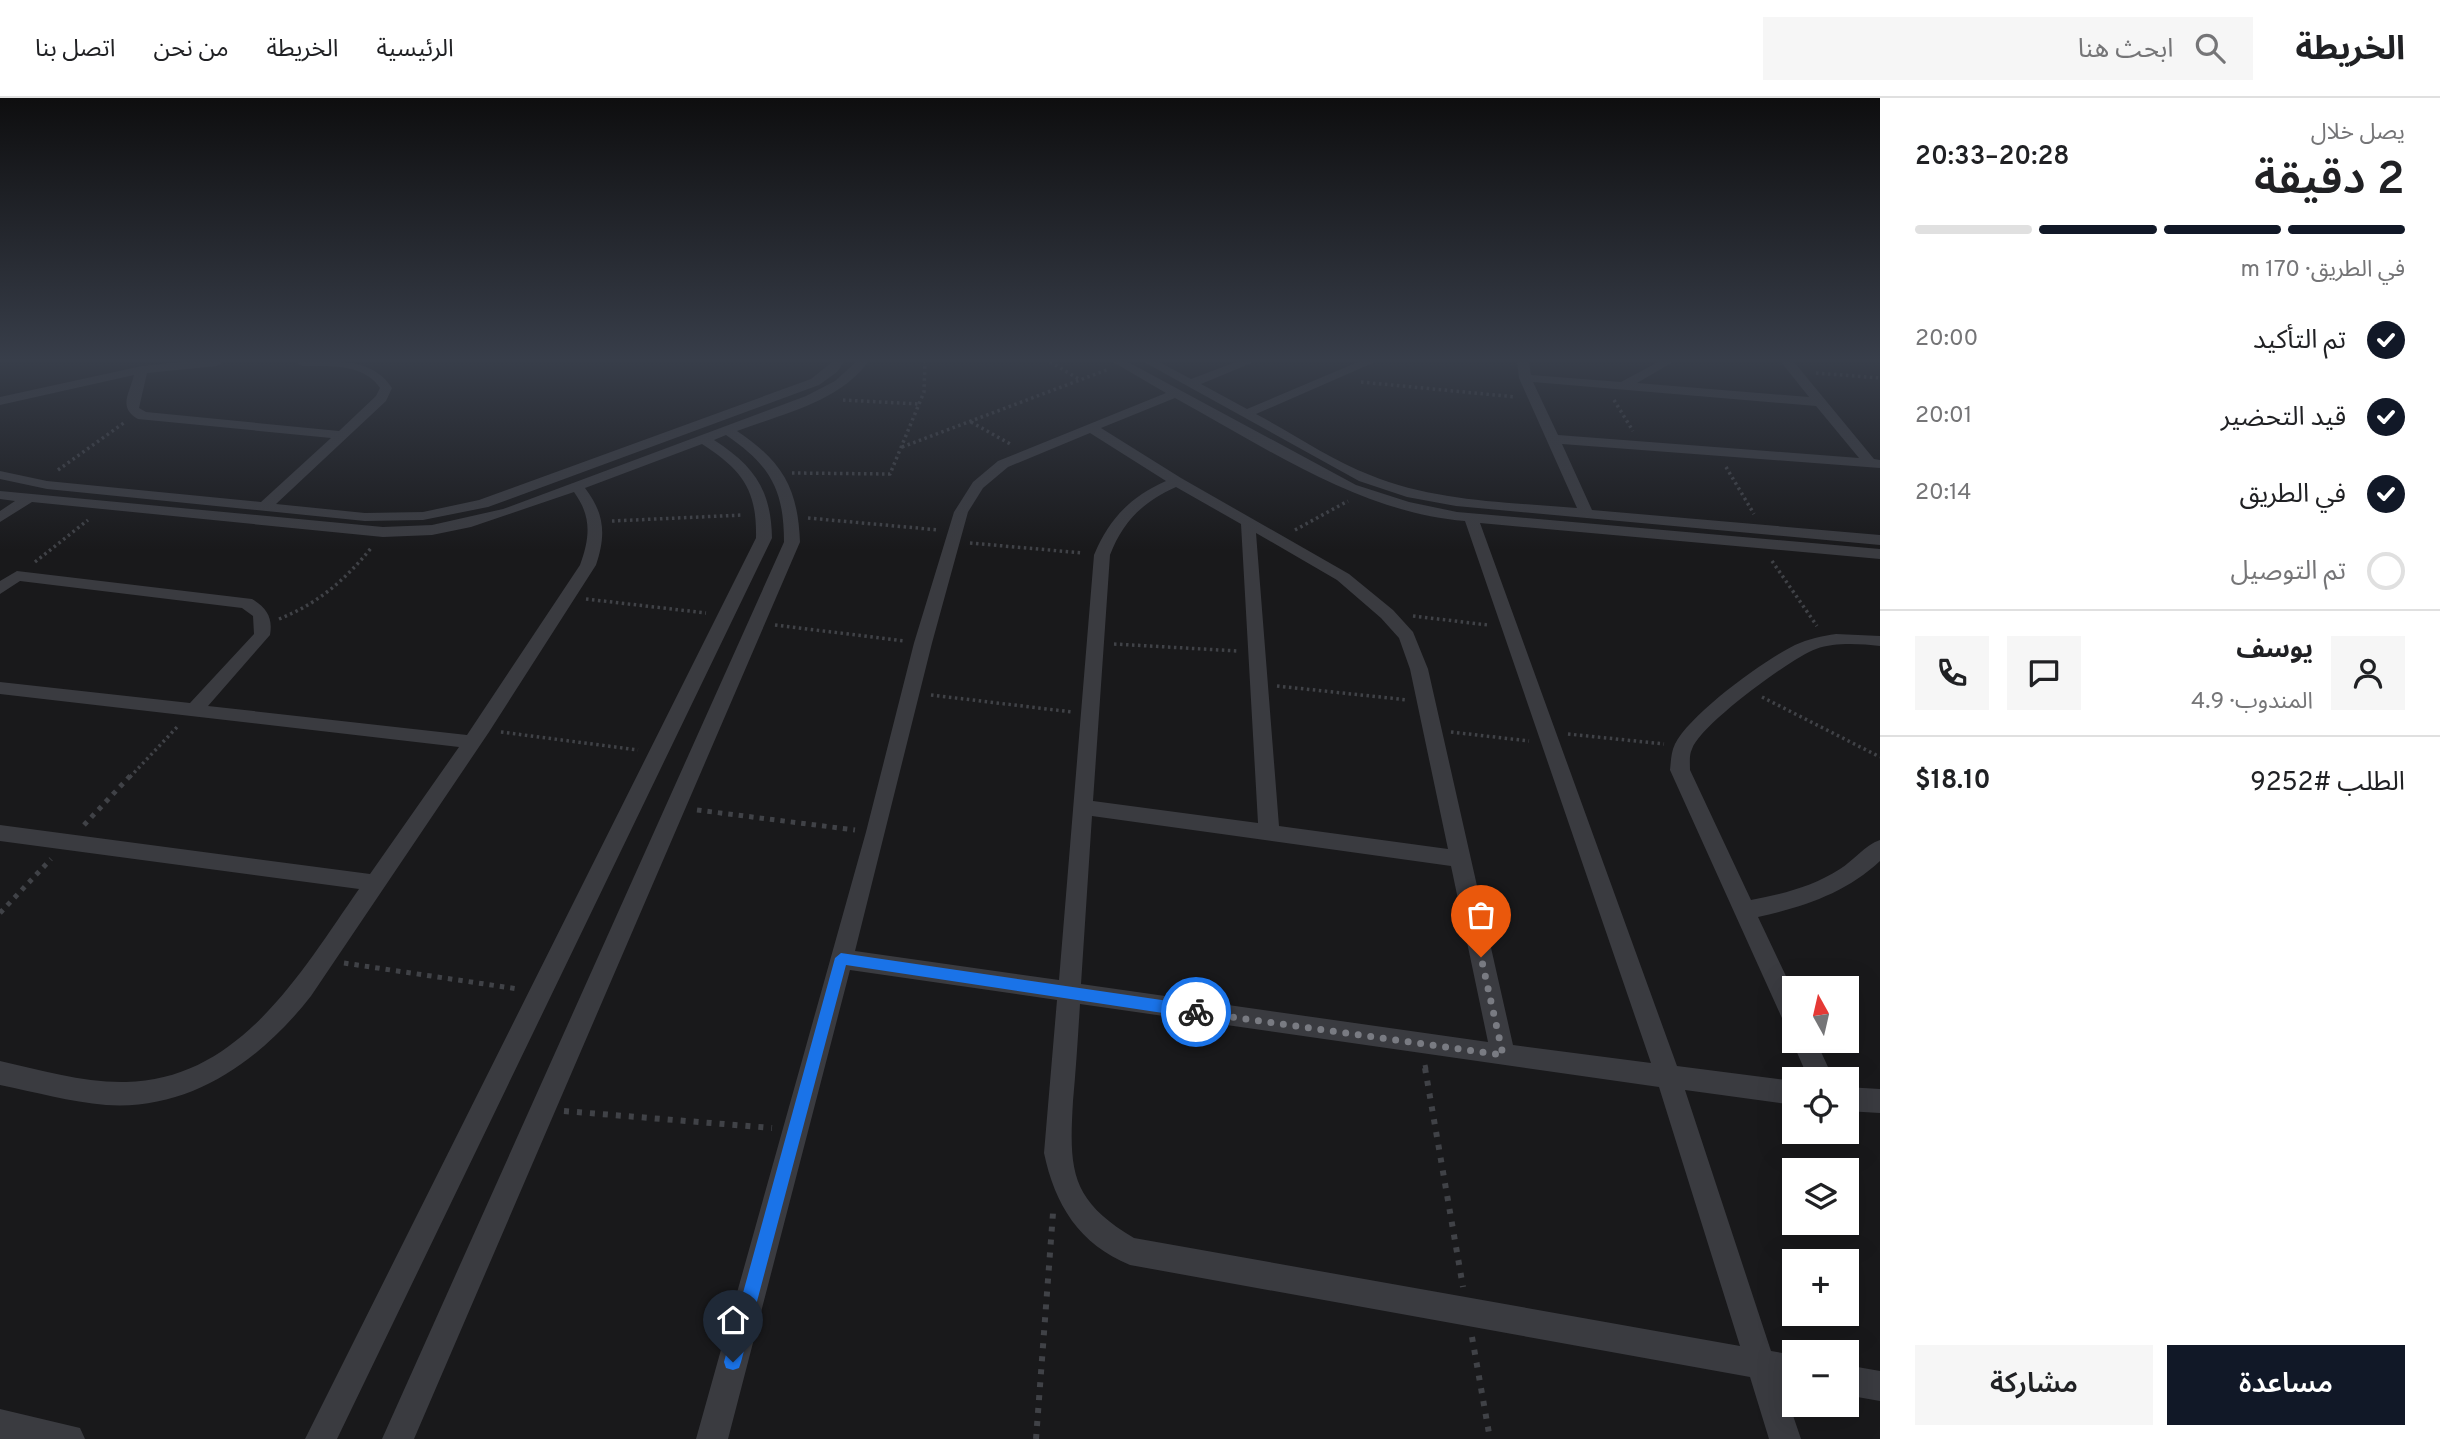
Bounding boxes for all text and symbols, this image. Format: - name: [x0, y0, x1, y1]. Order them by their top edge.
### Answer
- search box: [1763, 17, 2253, 80]
- icon: search: [2191, 29, 2229, 67]
- text: الخريطة: [2295, 30, 2405, 72]
- text: ابحث هنا: [2078, 34, 2173, 67]
- text: اتصل بنا: [35, 35, 116, 65]
- text: من نحن: [154, 35, 229, 65]
- text: الخريطة: [267, 35, 338, 65]
- text: الرئيسية: [376, 35, 454, 65]
- text: يصل خلال: [2311, 119, 2405, 148]
- text: 20:28–20:33: [1915, 141, 2070, 174]
- text: 2 دقيقة: [2254, 152, 2405, 211]
- text: في الطريق · 170 m: [2240, 256, 2405, 285]
- icon: check: [2367, 321, 2405, 359]
- text: 20:00: [1915, 325, 1978, 354]
- text: تم التأكيد: [2253, 325, 2346, 358]
- icon: check: [2367, 398, 2405, 436]
- text: 20:01: [1915, 402, 1972, 431]
- text: قيد التحضير: [2221, 402, 2346, 435]
- icon: check: [2367, 475, 2405, 513]
- text: 20:14: [1915, 479, 1971, 508]
- text: في الطريق: [2239, 479, 2346, 512]
- text: تم التوصيل: [2230, 556, 2346, 589]
- text: يوسف: [2236, 634, 2313, 667]
- button: phone: [1915, 636, 1989, 710]
- button: chat: [2007, 636, 2081, 710]
- button: person: [2331, 636, 2405, 710]
- text: المندوب · 4.9: [2191, 688, 2313, 717]
- text: $18.10: [1915, 765, 1991, 798]
- text: الطلب #9252: [2250, 767, 2405, 800]
- pin: [1451, 885, 1511, 957]
- icon: bag: [1462, 896, 1500, 934]
- north arrow: [1782, 976, 1858, 1054]
- map controls: [1782, 976, 1859, 1417]
- courier: [1161, 977, 1231, 1047]
- icon: bike: [1177, 993, 1215, 1031]
- button: locate: [1782, 1067, 1859, 1144]
- button: layers: [1782, 1158, 1859, 1235]
- button: +: [1782, 1249, 1859, 1326]
- pin: [703, 1290, 763, 1362]
- icon: home: [714, 1301, 752, 1339]
- button: −: [1782, 1340, 1859, 1417]
- button: مشاركة: [1915, 1345, 2153, 1425]
- button: مساعدة: [2167, 1345, 2405, 1425]

